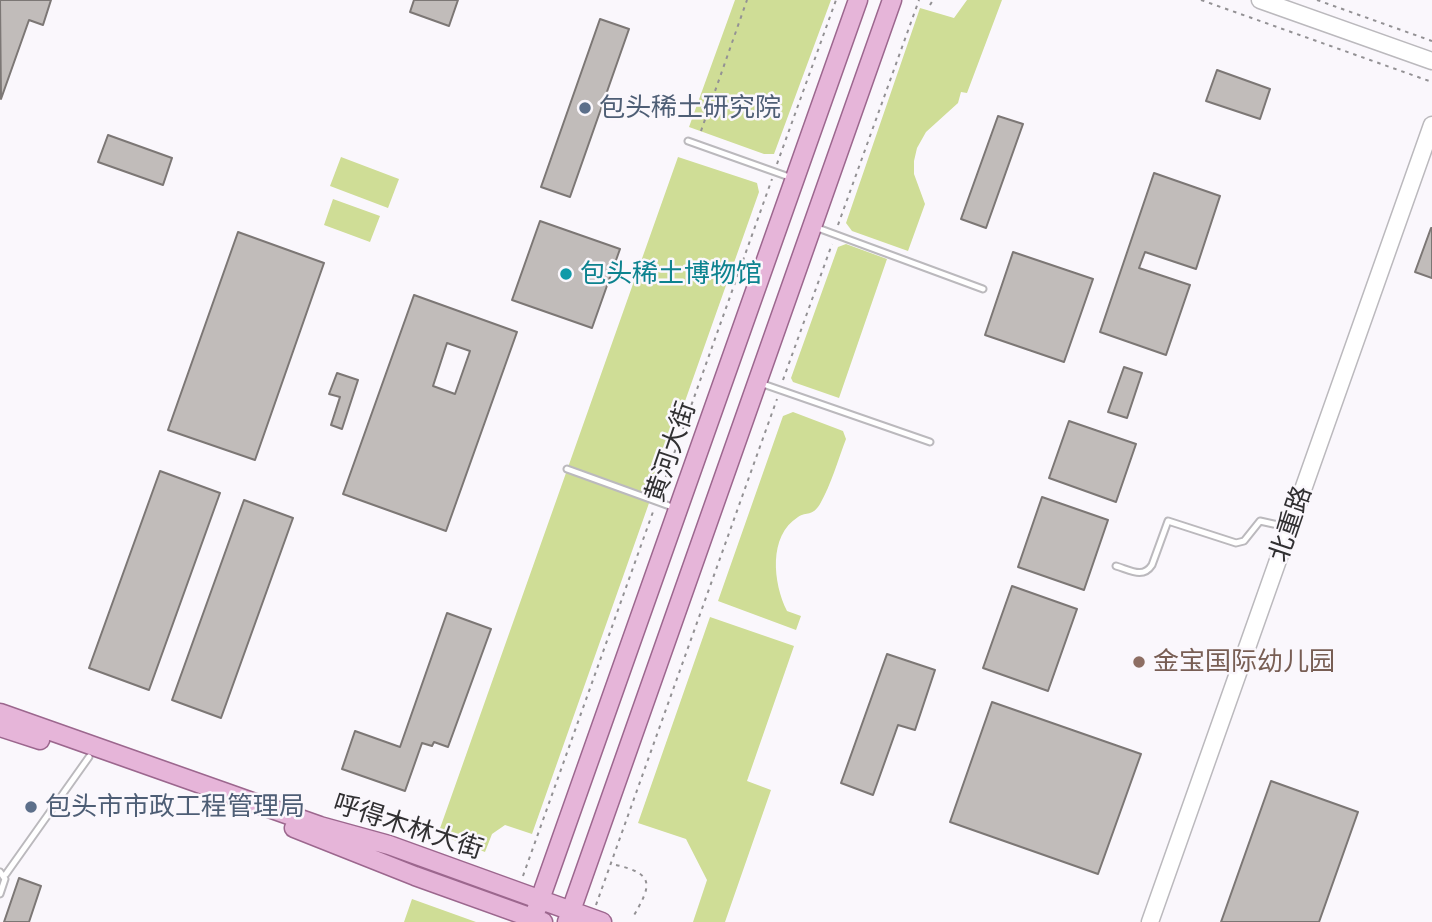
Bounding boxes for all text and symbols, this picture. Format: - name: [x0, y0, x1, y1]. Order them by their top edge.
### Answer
- place label: 包头稀土研究院: [599, 92, 781, 124]
- marker: 包头稀土研究院: [577, 100, 593, 116]
- place label: 包头稀土博物馆: [580, 258, 762, 290]
- marker: 包头稀土博物馆: [558, 266, 574, 282]
- street label: 黄河大街: [639, 398, 703, 506]
- street label: 北重路: [1264, 482, 1318, 566]
- place label: 金宝国际幼儿园: [1153, 646, 1335, 678]
- marker: 金宝国际幼儿园: [1131, 654, 1147, 670]
- street label: 呼得木林大街: [329, 788, 487, 866]
- place label: 包头市市政工程管理局: [45, 791, 305, 823]
- marker: 包头市市政工程管理局: [23, 799, 39, 815]

